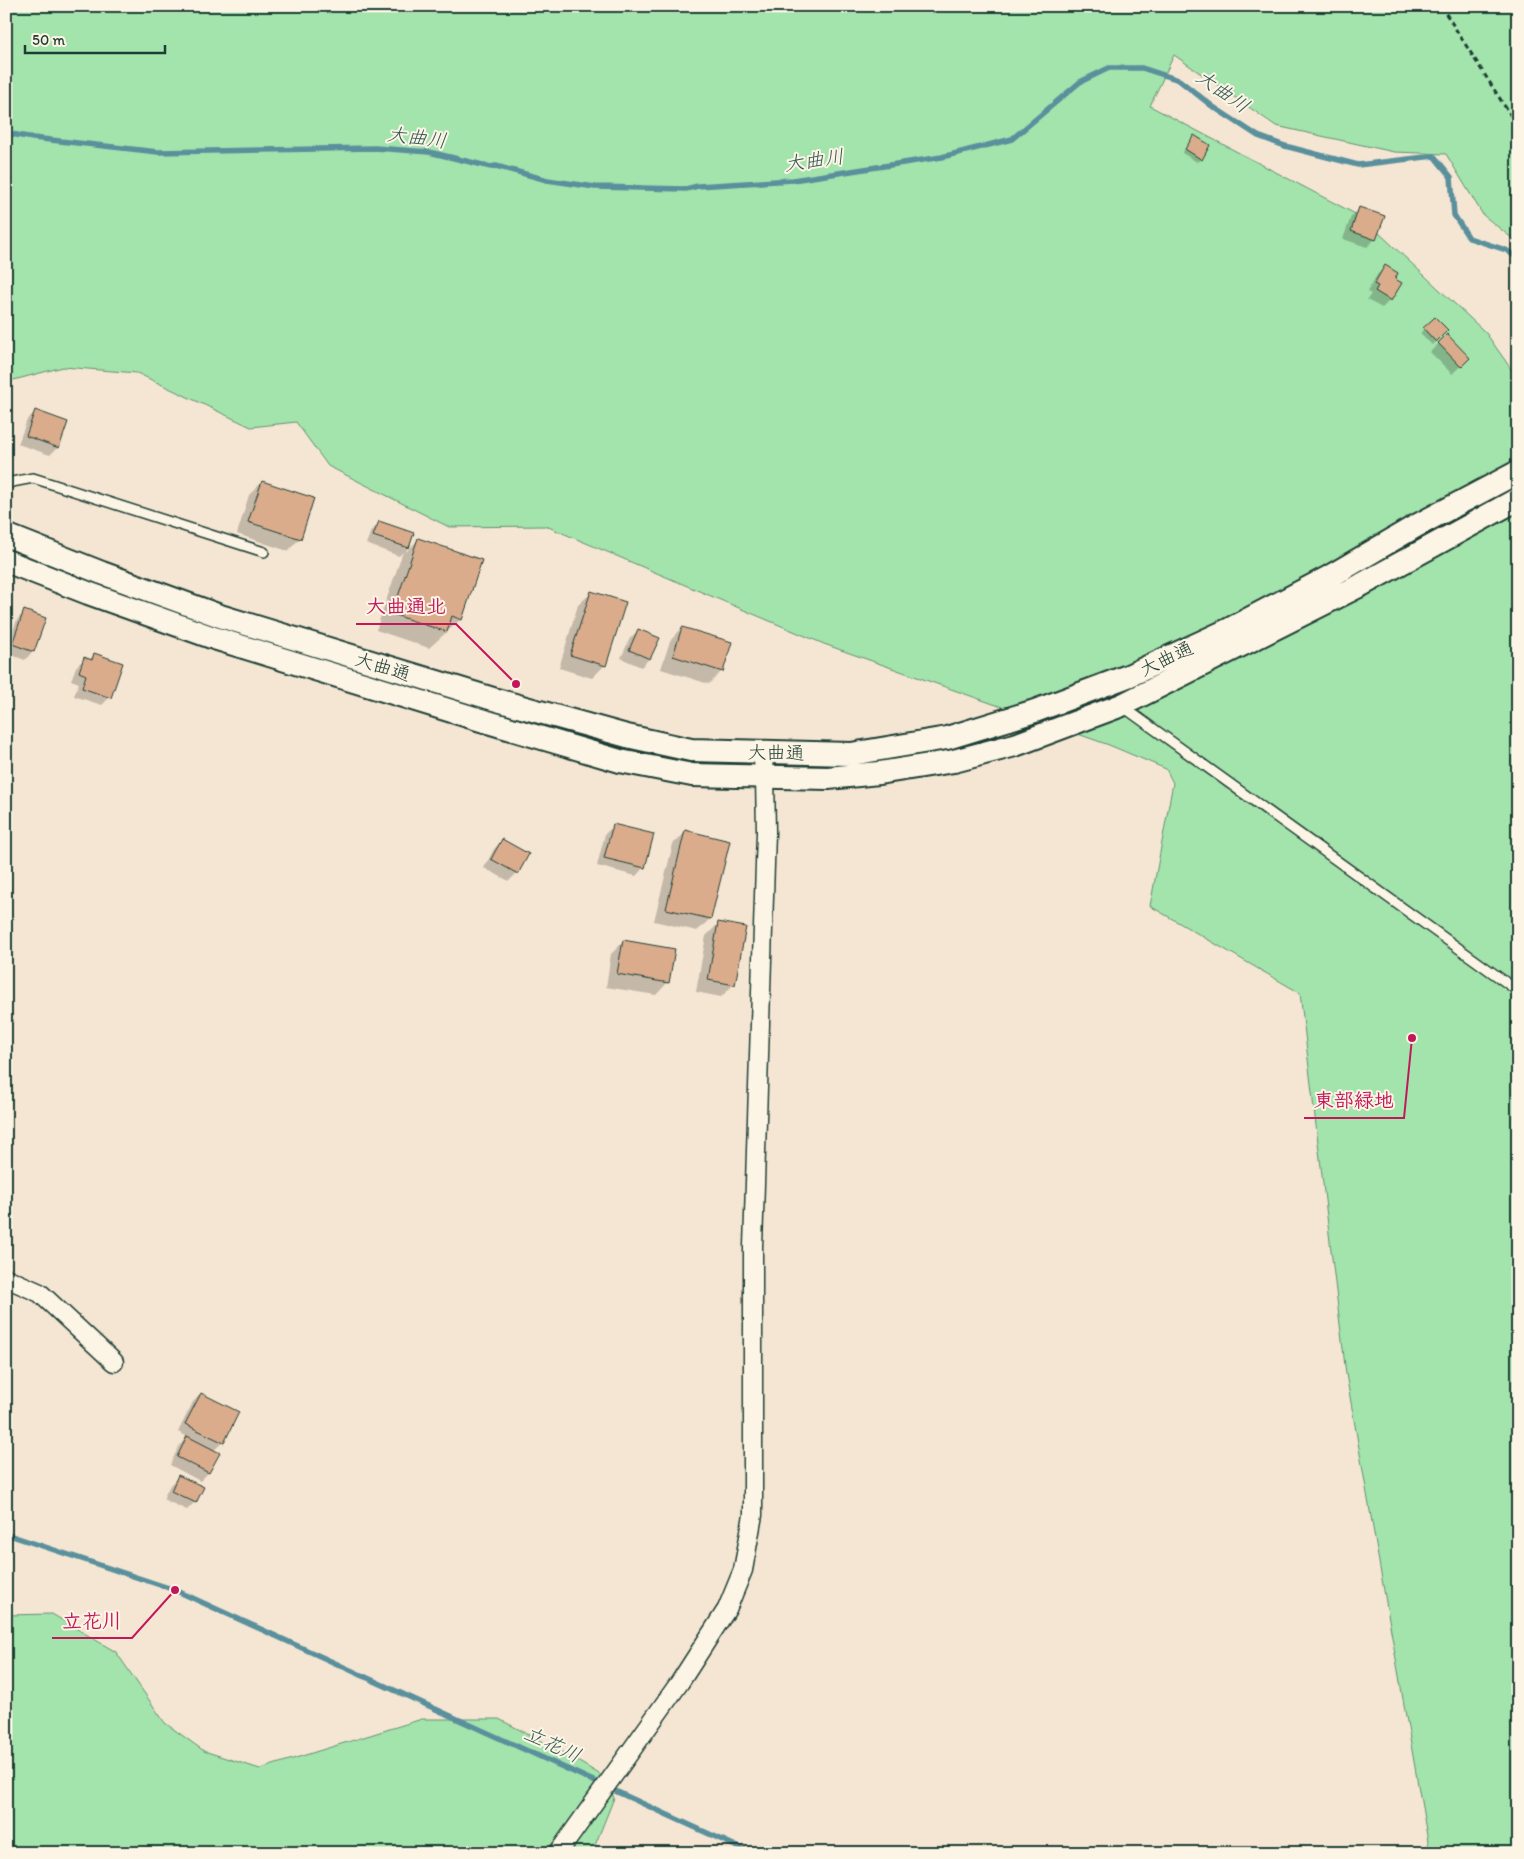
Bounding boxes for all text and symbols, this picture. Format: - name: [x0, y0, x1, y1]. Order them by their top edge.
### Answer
- scale bar: [25, 22, 165, 54]
- text: 50 m: [32, 31, 65, 49]
- water label: 大曲川: [1192, 64, 1254, 118]
- water label: 大曲川: [386, 121, 448, 153]
- water label: 大曲川: [783, 144, 845, 176]
- callout: 大曲通北: [356, 589, 456, 624]
- text: 大曲通北: [366, 594, 446, 618]
- street label: 大曲通: [1136, 636, 1197, 681]
- street label: 大曲通: [352, 647, 413, 686]
- street label: 大曲通: [747, 741, 805, 764]
- callout: 東部緑地: [1304, 1083, 1404, 1118]
- text: 東部緑地: [1314, 1088, 1394, 1112]
- callout: 立花川: [52, 1603, 132, 1638]
- text: 立花川: [62, 1609, 122, 1633]
- water label: 立花川: [521, 1720, 585, 1768]

